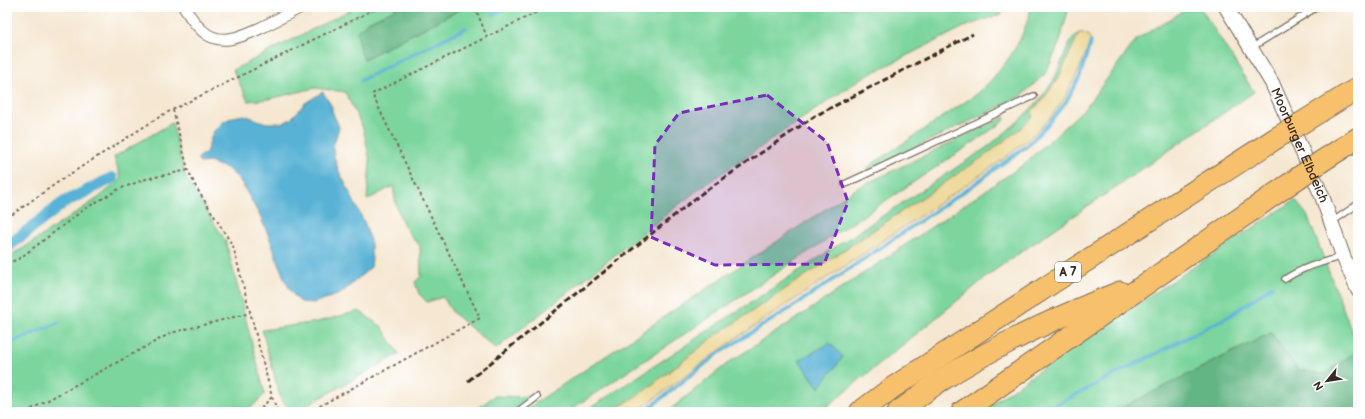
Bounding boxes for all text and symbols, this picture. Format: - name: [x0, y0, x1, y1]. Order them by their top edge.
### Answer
- street label: Moorburger Elbdeich: [1267, 85, 1332, 205]
- road number: A 7: [1055, 262, 1081, 282]
- north arrow: [1307, 361, 1347, 401]
- text: N: [1311, 379, 1326, 393]

